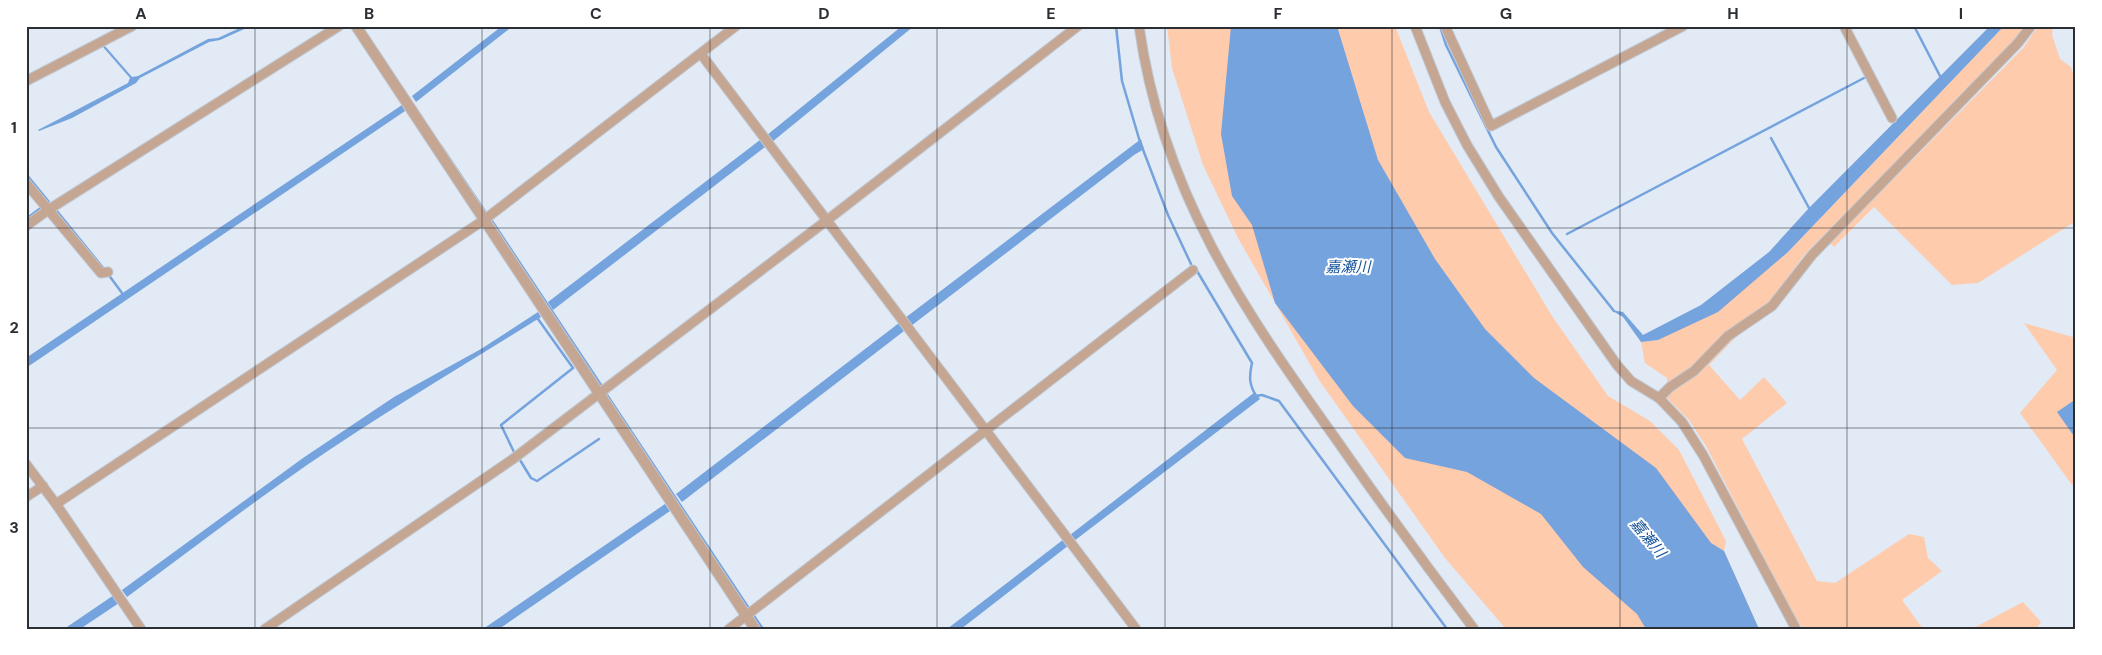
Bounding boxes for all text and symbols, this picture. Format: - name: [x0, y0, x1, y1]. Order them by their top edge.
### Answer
- text: A: [135, 3, 147, 24]
- text: B: [364, 3, 374, 24]
- text: C: [590, 3, 602, 24]
- text: D: [818, 3, 830, 24]
- text: E: [1046, 3, 1056, 24]
- text: F: [1274, 3, 1283, 24]
- text: G: [1500, 3, 1512, 24]
- text: H: [1727, 3, 1739, 24]
- text: I: [1959, 3, 1963, 24]
- text: 1: [11, 117, 17, 138]
- water label: 嘉瀬川: [1325, 257, 1372, 277]
- text: 2: [9, 317, 19, 338]
- water label: 嘉瀬川: [1626, 514, 1671, 563]
- text: 3: [9, 517, 19, 538]

